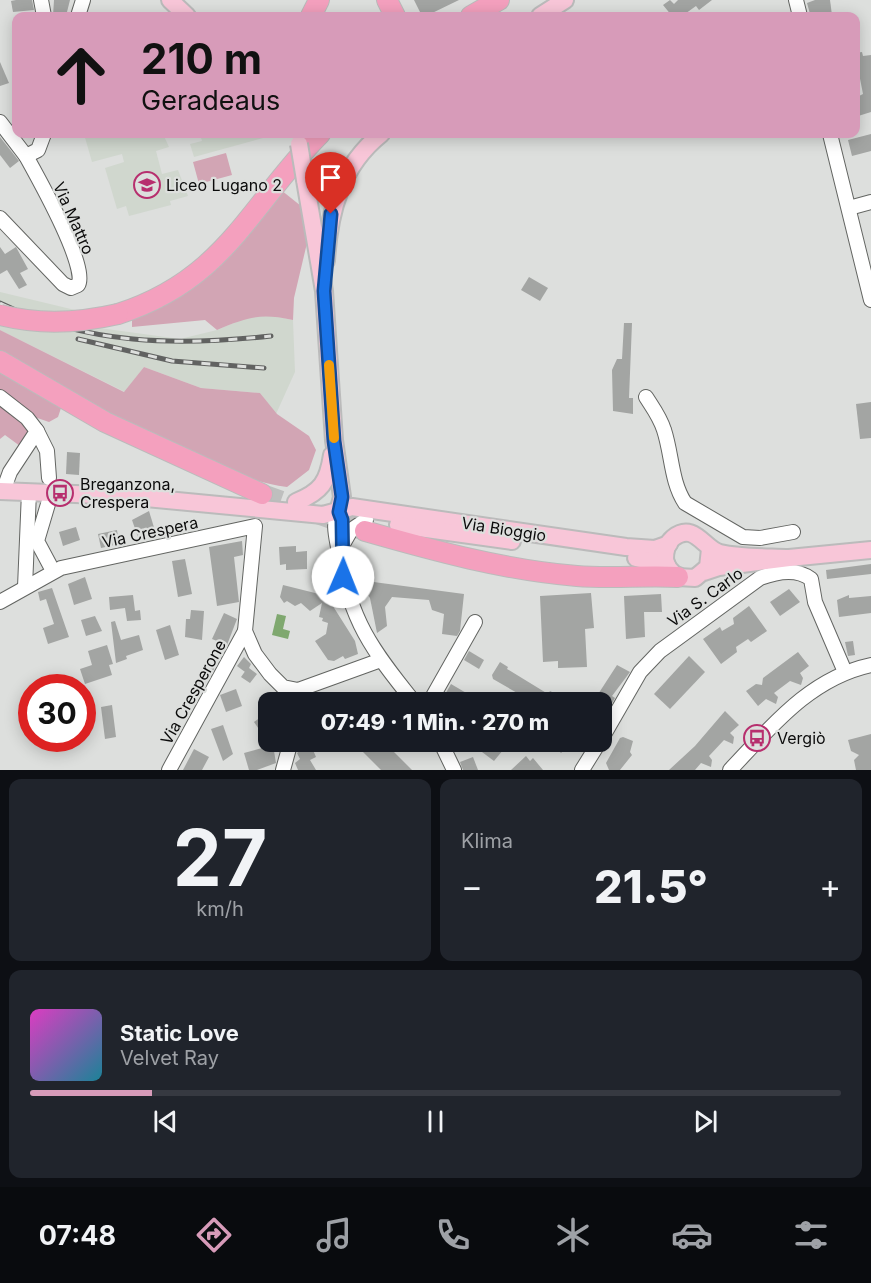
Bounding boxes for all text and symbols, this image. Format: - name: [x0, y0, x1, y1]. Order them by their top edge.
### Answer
- text: 210 m: [141, 33, 262, 84]
- icon: ahead: [42, 36, 120, 114]
- text: Geradeaus: [141, 84, 280, 117]
- pin: [305, 152, 356, 214]
- icon: arrive: [314, 161, 347, 194]
- school or university icon: Liceo Lugano 2: [132, 170, 162, 200]
- place label: Liceo Lugano 2: [166, 175, 282, 195]
- street label: Via Mattro: [49, 179, 99, 257]
- place label: Breganzona, Crespera: [80, 474, 175, 512]
- bus stop icon: Breganzona, Crespera: [45, 478, 75, 508]
- street label: Via Crespera: [100, 512, 200, 552]
- street label: Via Bioggio: [460, 512, 548, 546]
- position arrow: [311, 545, 375, 609]
- street label: Via S. Carlo: [663, 563, 747, 631]
- street label: Via Cresperone: [156, 636, 230, 748]
- speed limit sign: 30: [18, 674, 96, 752]
- text: 07:49 · 1 Min. · 270 m: [321, 709, 549, 735]
- bus stop icon: Vergiò: [742, 723, 772, 753]
- place label: Vergiò: [777, 728, 826, 748]
- text: 27: [173, 810, 267, 905]
- text: Klima: [461, 829, 513, 853]
- text: 21.5°: [594, 859, 708, 914]
- text: −: [461, 866, 483, 906]
- text: +: [819, 866, 841, 906]
- text: km/h: [196, 897, 244, 921]
- text: Static Love: [120, 1020, 239, 1046]
- text: Velvet Ray: [120, 1046, 219, 1070]
- icon: previous: [149, 1105, 182, 1138]
- icon: pause: [419, 1105, 452, 1138]
- icon: next: [689, 1105, 722, 1138]
- icon: directions: [193, 1214, 235, 1256]
- icon: music: [313, 1214, 355, 1256]
- icon: phone: [432, 1214, 474, 1256]
- icon: climate: [552, 1214, 594, 1256]
- icon: car: [671, 1214, 713, 1256]
- icon: filters: [790, 1214, 832, 1256]
- text: 07:48: [39, 1219, 116, 1252]

